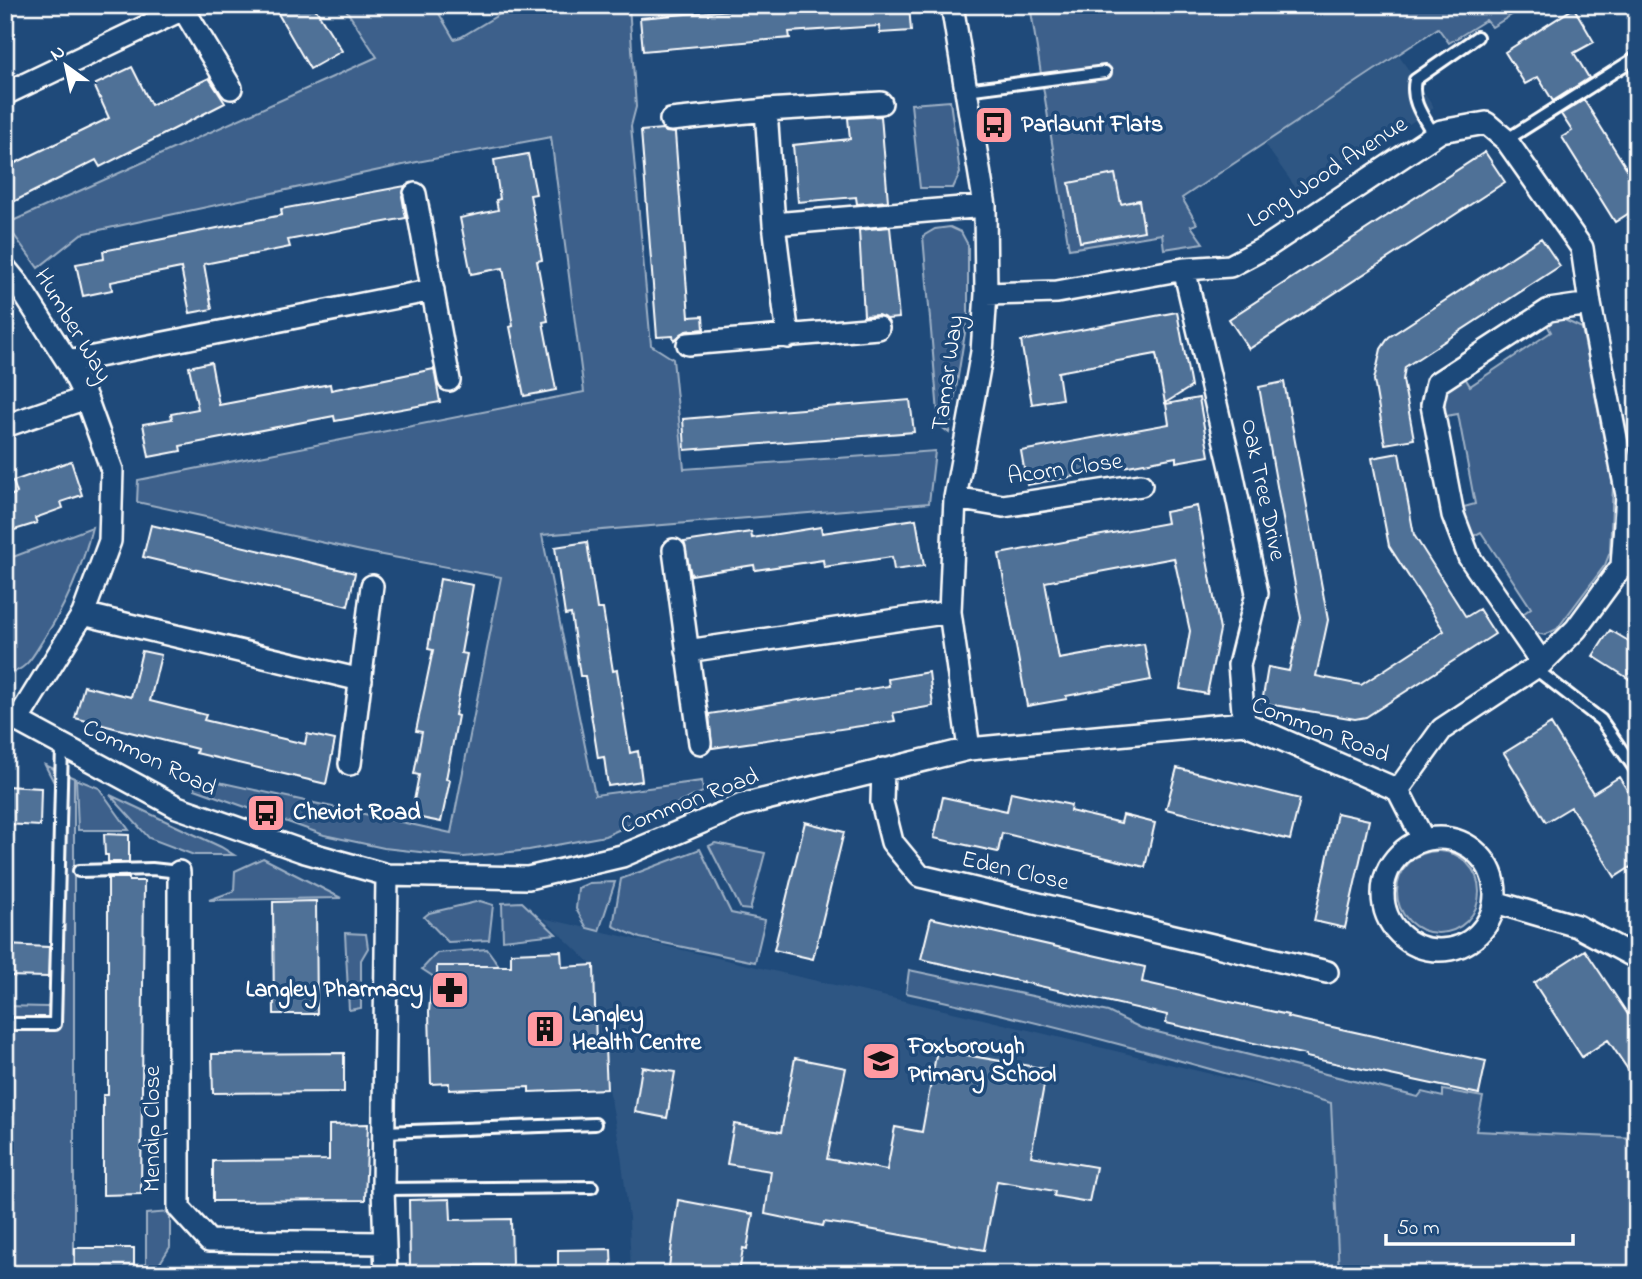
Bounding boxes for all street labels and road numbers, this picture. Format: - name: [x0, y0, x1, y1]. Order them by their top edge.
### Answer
- street label: Long Wood Avenue: [1241, 108, 1415, 238]
- street label: Humber Way: [23, 262, 120, 390]
- street label: Tamar Way: [924, 313, 975, 433]
- street label: Oak Tree Drive: [1230, 416, 1294, 564]
- street label: Acorn Close: [1005, 445, 1125, 495]
- street label: Common Road: [1246, 689, 1395, 774]
- street label: Common Road: [76, 711, 222, 807]
- street label: Common Road: [616, 759, 765, 844]
- street label: Eden Close: [958, 843, 1072, 901]
- street label: Mendip Close: [136, 1065, 171, 1192]

